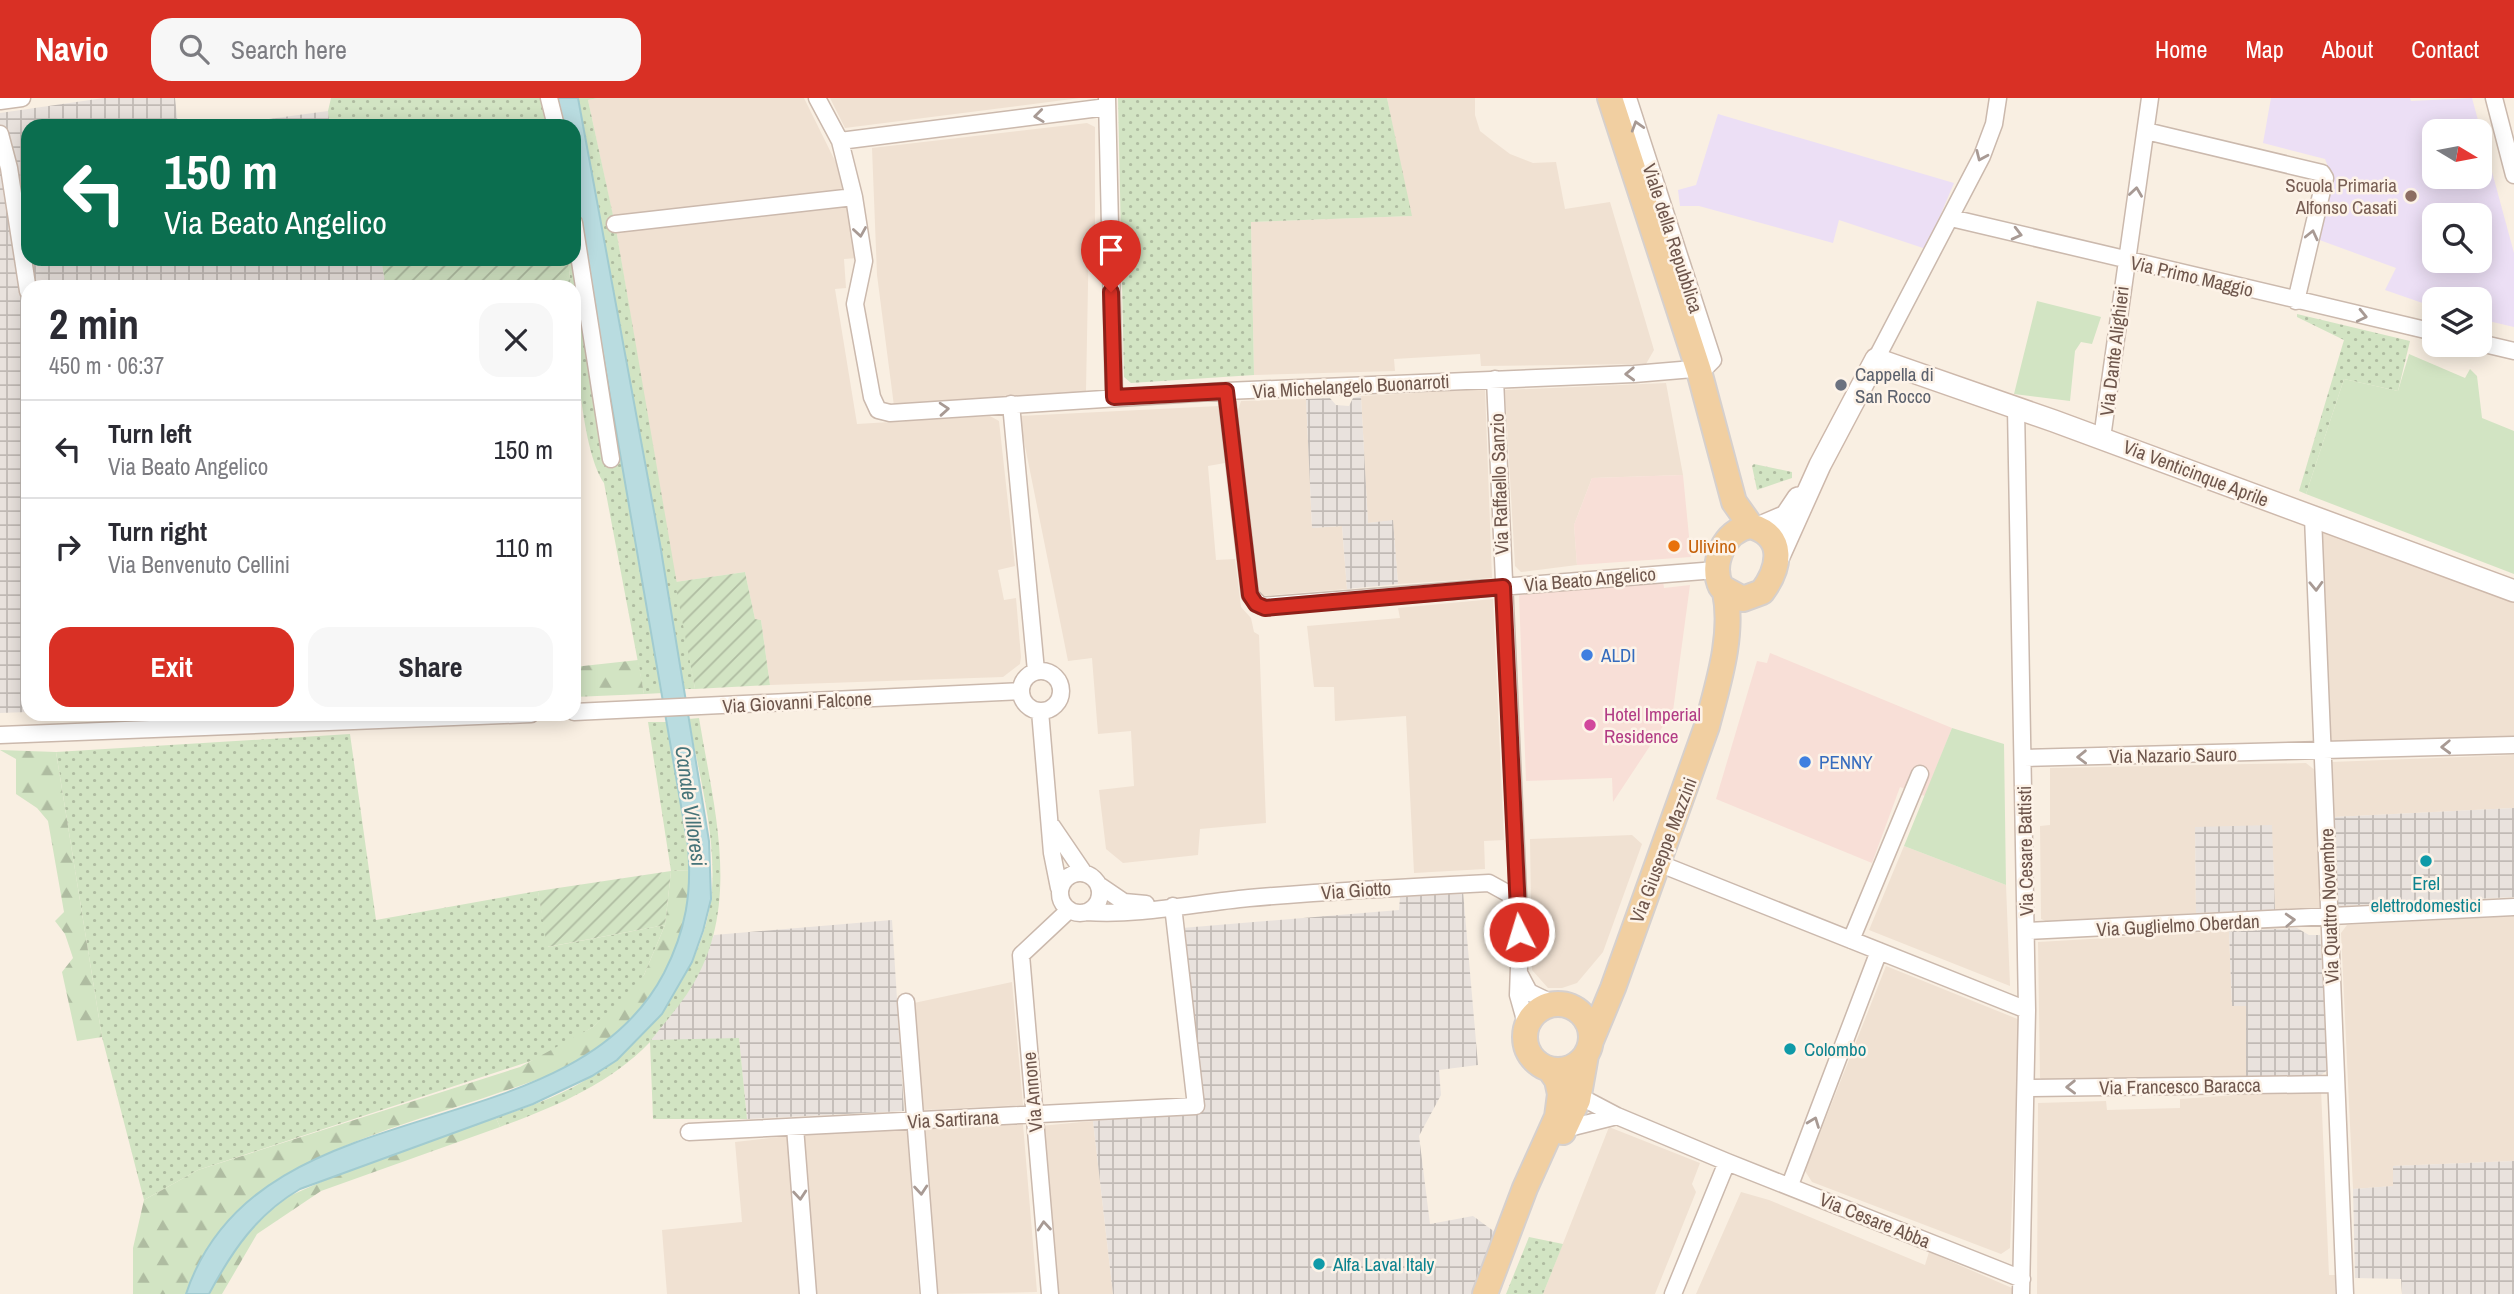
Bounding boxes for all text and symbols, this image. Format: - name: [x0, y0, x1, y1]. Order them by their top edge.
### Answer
- search box: [151, 18, 641, 81]
- text: Navio: [35, 27, 109, 71]
- icon: search: [175, 30, 213, 68]
- text: Search here: [231, 32, 347, 67]
- text: Home: [2155, 33, 2207, 65]
- text: Map: [2245, 33, 2284, 65]
- text: About: [2322, 33, 2373, 65]
- text: Contact: [2411, 33, 2479, 65]
- one-way arrow: [1033, 108, 1045, 123]
- north arrow: [2422, 119, 2492, 189]
- map controls: [2422, 119, 2492, 357]
- one-way arrow: [1630, 121, 1645, 133]
- text: 150 m: [164, 138, 278, 204]
- icon: left: [49, 147, 140, 238]
- one-way arrow: [1975, 149, 1989, 161]
- street label: Viale della Repubblica: [1637, 160, 1710, 316]
- place label: Scuola Primaria Alfonso Casati: [2285, 172, 2397, 220]
- one-way arrow: [2128, 187, 2143, 198]
- marker: Scuola Primaria Alfonso Casati: [2403, 188, 2419, 204]
- text: Via Beato Angelico: [164, 201, 387, 244]
- button: search: [2422, 203, 2492, 273]
- pin: [1081, 220, 1141, 292]
- one-way arrow: [852, 226, 867, 238]
- one-way arrow: [2011, 226, 2023, 240]
- one-way arrow: [2303, 229, 2318, 241]
- icon: arrive: [1092, 231, 1130, 269]
- street label: Via Primo Maggio: [2128, 249, 2256, 303]
- street label: Via Dante Alighieri: [2093, 285, 2135, 417]
- button: layers: [2422, 287, 2492, 357]
- text: 2 min: [49, 296, 139, 352]
- button: close: [479, 303, 553, 377]
- one-way arrow: [2356, 308, 2368, 322]
- text: 450 m · 06:37: [49, 350, 164, 381]
- place label: Cappella di San Rocco: [1855, 361, 1934, 409]
- one-way arrow: [1625, 367, 1636, 382]
- street label: Via Michelangelo Buonarroti: [1252, 368, 1450, 404]
- marker: Cappella di San Rocco: [1833, 377, 1849, 393]
- one-way arrow: [939, 402, 950, 417]
- street label: Via Raffaello Sanzio: [1484, 413, 1514, 555]
- text: Turn left: [108, 416, 192, 451]
- icon: left: [49, 430, 87, 468]
- text: 150 m: [494, 432, 553, 467]
- street label: Via Venticinque Aprile: [2119, 433, 2273, 513]
- text: Via Beato Angelico: [108, 451, 268, 482]
- text: Turn right: [108, 514, 207, 549]
- icon: right: [49, 528, 87, 566]
- text: 110 m: [495, 530, 553, 565]
- place label: Ulivino: [1688, 533, 1737, 559]
- marker: Ulivino: [1666, 538, 1682, 554]
- text: Via Benvenuto Cellini: [108, 549, 290, 580]
- street label: Via Beato Angelico: [1523, 560, 1657, 598]
- one-way arrow: [2308, 580, 2323, 591]
- button: Exit: [49, 627, 294, 707]
- button: Share: [308, 627, 553, 707]
- place label: ALDI: [1600, 642, 1636, 668]
- marker: ALDI: [1579, 647, 1595, 663]
- street label: Via Giovanni Falcone: [722, 685, 872, 719]
- place label: Hotel Imperial Residence: [1604, 701, 1701, 749]
- marker: Hotel Imperial Residence: [1582, 717, 1598, 733]
- one-way arrow: [2440, 740, 2451, 755]
- street label: Via Nazario Sauro: [2109, 741, 2237, 769]
- water label: Canale Villoresi: [668, 744, 714, 868]
- place label: PENNY: [1819, 749, 1873, 775]
- one-way arrow: [2076, 749, 2087, 765]
- marker: PENNY: [1797, 754, 1813, 770]
- street label: Via Giuseppe Mazzini: [1623, 773, 1703, 927]
- street label: Via Cesare Battisti: [2011, 786, 2039, 916]
- street label: Via Quattro Novembre: [2313, 828, 2345, 984]
- marker: Erel elettrodomestici: [2418, 853, 2434, 869]
- place label: Erel elettrodomestici: [2371, 870, 2481, 918]
- street label: Via Giotto: [1320, 875, 1392, 905]
- position arrow: [1482, 895, 1556, 969]
- street label: Via Guglielmo Oberdan: [2096, 908, 2260, 942]
- one-way arrow: [2284, 912, 2295, 927]
- place label: Colombo: [1804, 1036, 1866, 1062]
- marker: Colombo: [1782, 1041, 1798, 1057]
- street label: Via Annone: [1016, 1051, 1048, 1133]
- street label: Via Francesco Baracca: [2099, 1072, 2261, 1100]
- one-way arrow: [2065, 1080, 2076, 1095]
- street label: Via Sartirana: [907, 1104, 1000, 1134]
- one-way arrow: [1805, 1116, 1819, 1128]
- one-way arrow: [913, 1184, 928, 1195]
- street label: Via Cesare Abba: [1816, 1186, 1935, 1254]
- one-way arrow: [792, 1189, 807, 1200]
- one-way arrow: [1037, 1220, 1052, 1231]
- place label: Alfa Laval Italy: [1332, 1251, 1435, 1277]
- marker: Alfa Laval Italy: [1311, 1256, 1327, 1272]

